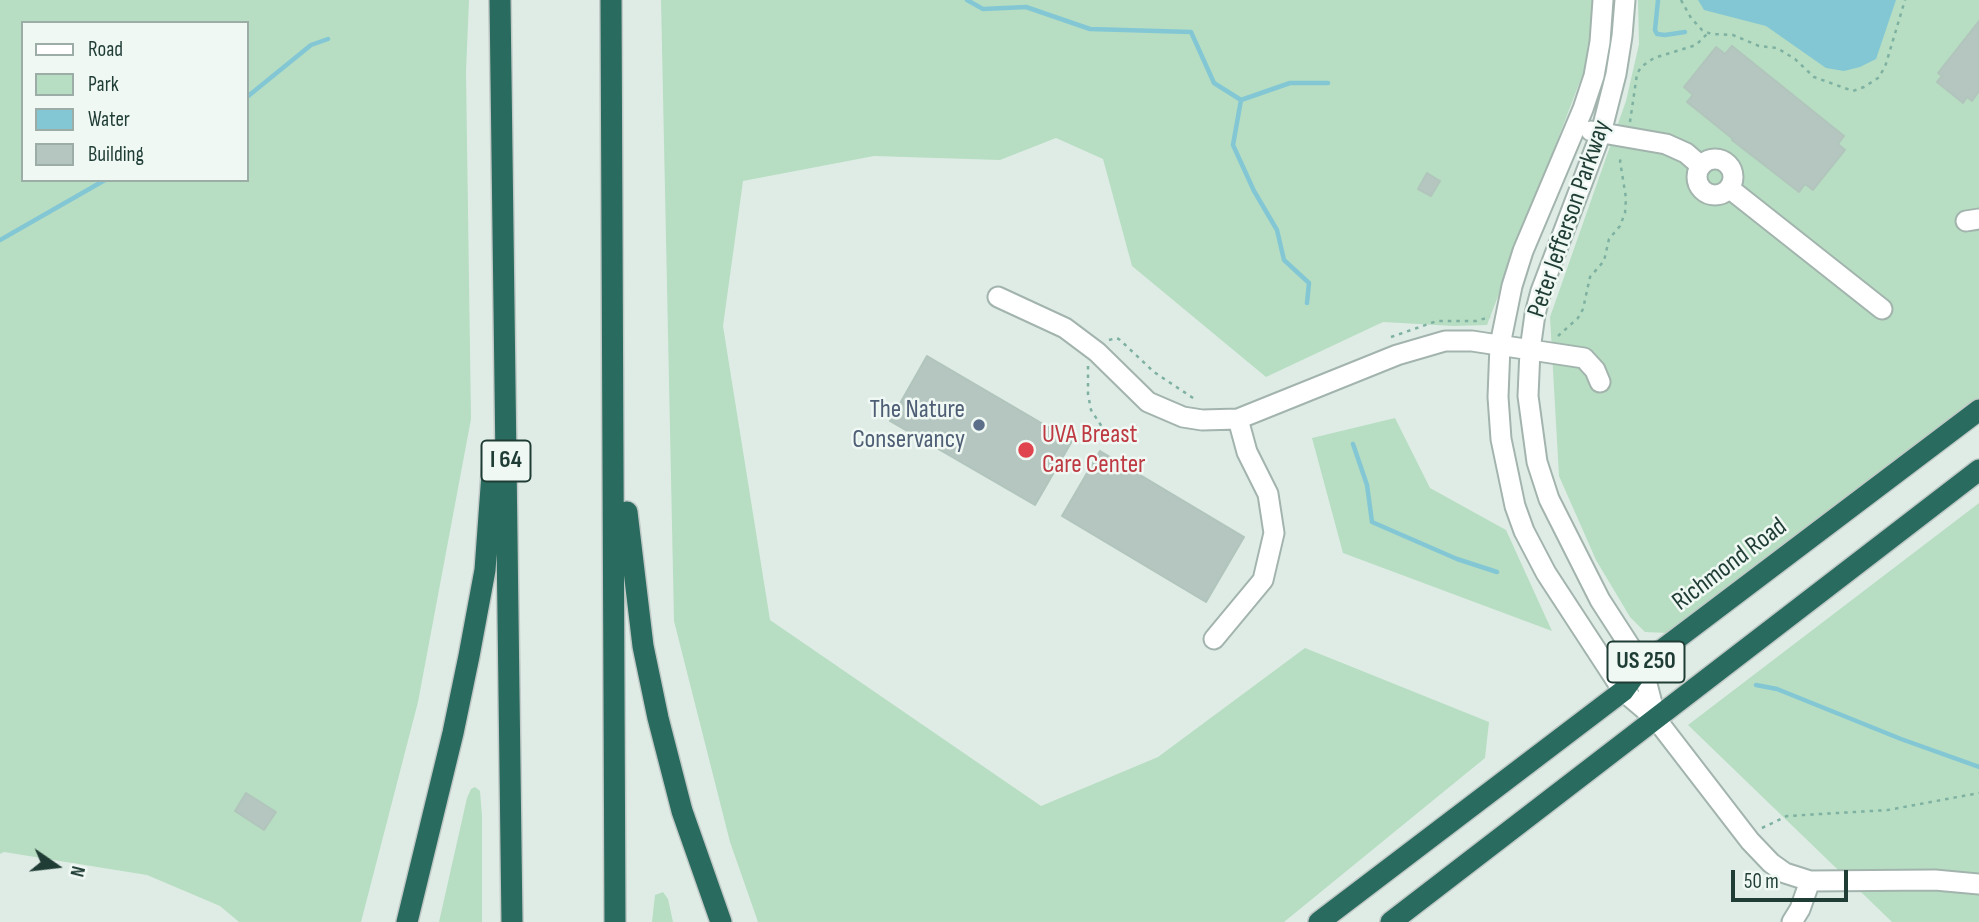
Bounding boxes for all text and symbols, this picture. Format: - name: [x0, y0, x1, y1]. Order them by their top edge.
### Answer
- legend: [21, 21, 248, 182]
- text: Road: [88, 37, 123, 62]
- text: Park: [88, 72, 119, 97]
- text: Water: [88, 107, 130, 132]
- street label: Peter Jefferson Parkway: [1522, 116, 1618, 322]
- text: Building: [88, 142, 144, 167]
- place label: The Nature Conservancy: [852, 394, 965, 456]
- marker: The Nature Conservancy: [971, 417, 987, 433]
- place label: UVA Breast Care Center: [1042, 419, 1146, 480]
- road number: I 64: [482, 440, 530, 482]
- marker: UVA Breast Care Center: [1016, 440, 1036, 460]
- street label: Richmond Road: [1667, 512, 1793, 618]
- road number: US 250: [1608, 642, 1684, 682]
- north arrow: [21, 831, 91, 901]
- scale bar: [1734, 856, 1851, 900]
- text: N: [64, 863, 89, 879]
- text: 50 m: [1744, 869, 1779, 894]

